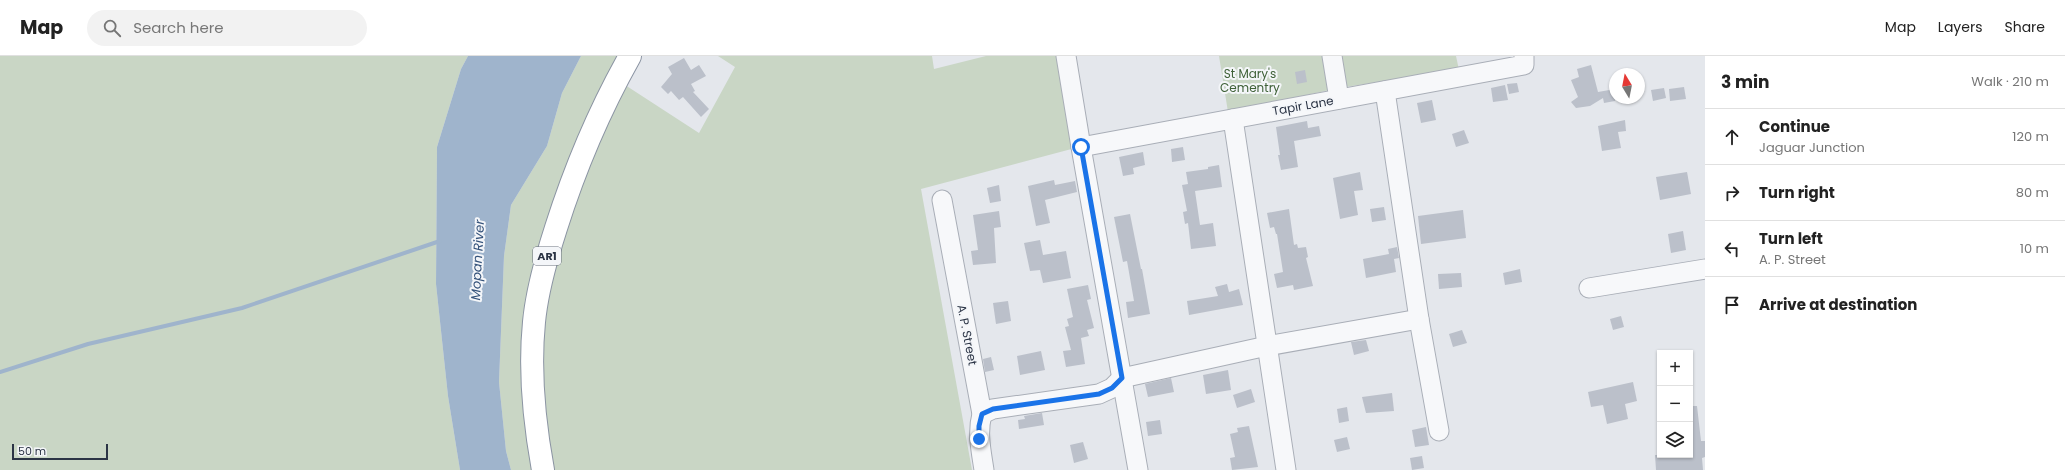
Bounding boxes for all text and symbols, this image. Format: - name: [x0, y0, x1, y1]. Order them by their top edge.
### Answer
- search box: [87, 10, 367, 46]
- text: Map: [20, 14, 63, 41]
- icon: search: [101, 17, 123, 39]
- text: Search here: [133, 17, 224, 38]
- text: Map: [1885, 17, 1916, 37]
- text: Layers: [1938, 17, 1982, 37]
- text: Share: [2004, 17, 2045, 37]
- park label: St Mary's Cementry: [1220, 65, 1280, 96]
- north arrow: [1609, 68, 1645, 104]
- text: 3 min: [1721, 70, 1769, 94]
- text: Walk · 210 m: [1971, 72, 2049, 91]
- street label: Tapir Lane: [1271, 92, 1335, 119]
- text: Continue: [1759, 116, 1830, 137]
- icon: ahead: [1721, 126, 1743, 148]
- text: 120 m: [2012, 127, 2049, 146]
- route start: [1072, 138, 1090, 156]
- text: Jaguar Junction: [1759, 138, 1865, 157]
- icon: right: [1721, 182, 1743, 204]
- text: Turn right: [1759, 182, 1835, 203]
- text: 80 m: [2016, 183, 2049, 202]
- water label: Mopan River: [466, 218, 489, 301]
- text: Turn left: [1759, 228, 1823, 249]
- icon: left: [1721, 238, 1743, 260]
- text: 10 m: [2020, 239, 2049, 258]
- road number: AR1: [533, 247, 561, 265]
- text: A. P. Street: [1759, 250, 1826, 269]
- icon: arrive: [1721, 294, 1743, 316]
- text: Arrive at destination: [1759, 294, 1917, 315]
- street label: A. P. Street: [953, 303, 982, 367]
- map controls: [1657, 350, 1693, 458]
- button: +: [1657, 350, 1693, 386]
- button: −: [1657, 386, 1693, 422]
- button: layers: [1657, 422, 1693, 458]
- route end: [970, 430, 988, 448]
- scale bar: [12, 442, 108, 461]
- text: 50 m: [18, 443, 46, 459]

